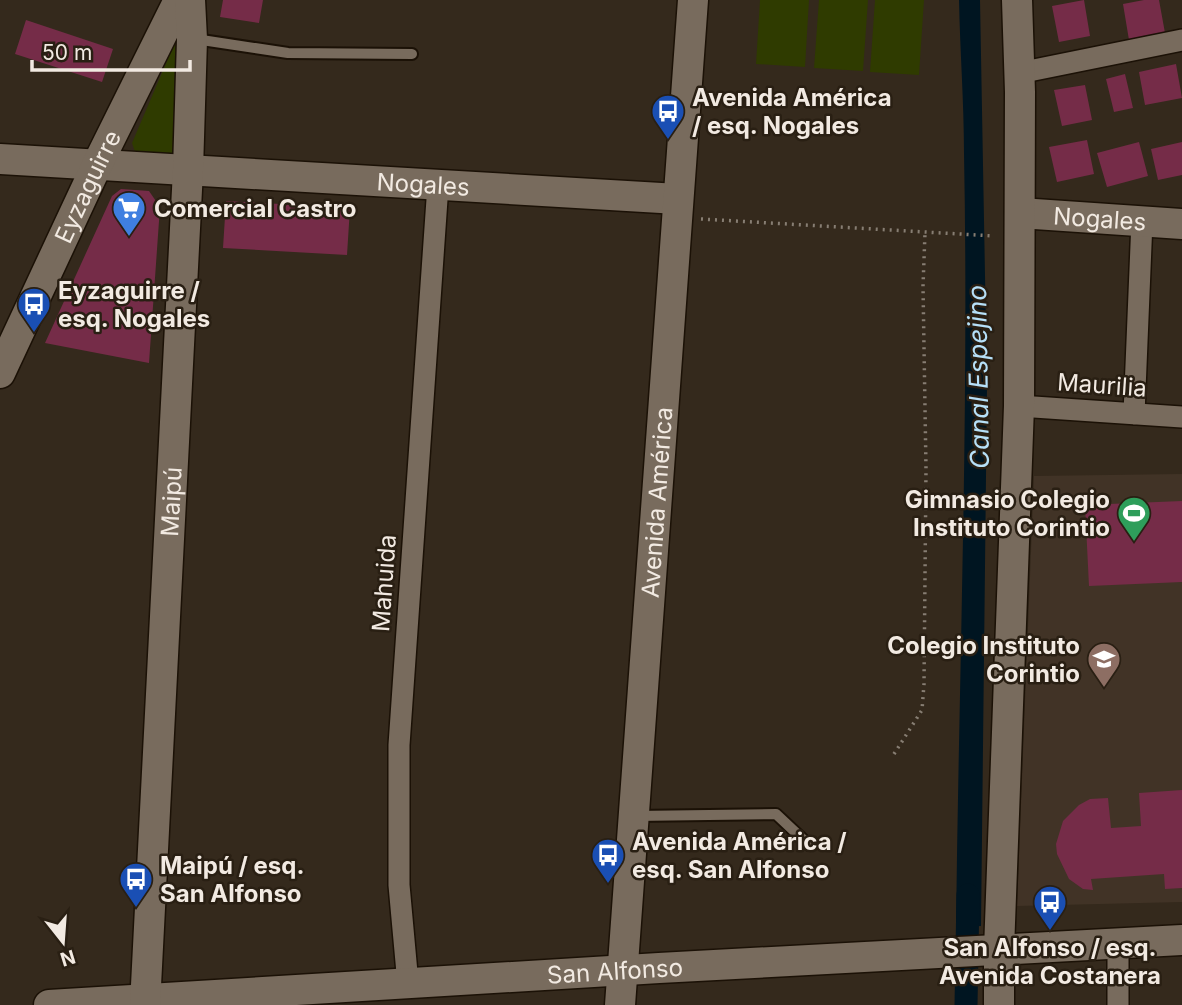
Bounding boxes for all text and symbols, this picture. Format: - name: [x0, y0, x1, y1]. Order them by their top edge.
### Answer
- scale bar: [32, 28, 189, 72]
- text: 50 m: [42, 40, 92, 65]
- place label: Avenida América / esq. Nogales: [692, 83, 892, 140]
- bus stop icon: Avenida América / esq. Nogales: [649, 92, 687, 141]
- street label: Eyzaguirre: [48, 125, 127, 247]
- street label: Nogales: [376, 167, 471, 201]
- supermarket icon: Comercial Castro: [110, 189, 148, 238]
- place label: Comercial Castro: [154, 194, 356, 223]
- street label: Nogales: [1052, 201, 1147, 236]
- place label: Eyzaguirre / esq. Nogales: [58, 276, 210, 333]
- bus stop icon: Eyzaguirre / esq. Nogales: [15, 285, 53, 334]
- water label: Canal Espejino: [961, 285, 995, 469]
- street label: Maurilia: [1056, 367, 1148, 403]
- street label: Avenida América: [635, 406, 678, 599]
- street label: Maipú: [155, 466, 187, 537]
- place label: Gimnasio Colegio Instituto Corintio: [905, 485, 1110, 542]
- sports icon: Gimnasio Colegio Instituto Corintio: [1115, 494, 1153, 543]
- street label: Mahuida: [366, 533, 402, 633]
- place label: Colegio Instituto Corintio: [887, 631, 1080, 688]
- school or university icon: Colegio Instituto Corintio: [1085, 640, 1123, 689]
- place label: Avenida América / esq. San Alfonso: [632, 827, 847, 884]
- bus stop icon: Avenida América / esq. San Alfonso: [589, 836, 627, 885]
- place label: Maipú / esq. San Alfonso: [160, 851, 304, 908]
- bus stop icon: Maipú / esq. San Alfonso: [117, 860, 155, 909]
- bus stop icon: San Alfonso / esq. Avenida Costanera: [1031, 883, 1069, 932]
- north arrow: [28, 907, 98, 977]
- place label: San Alfonso / esq. Avenida Costanera: [939, 933, 1161, 990]
- text: N: [58, 945, 78, 971]
- street label: San Alfonso: [546, 952, 684, 989]

